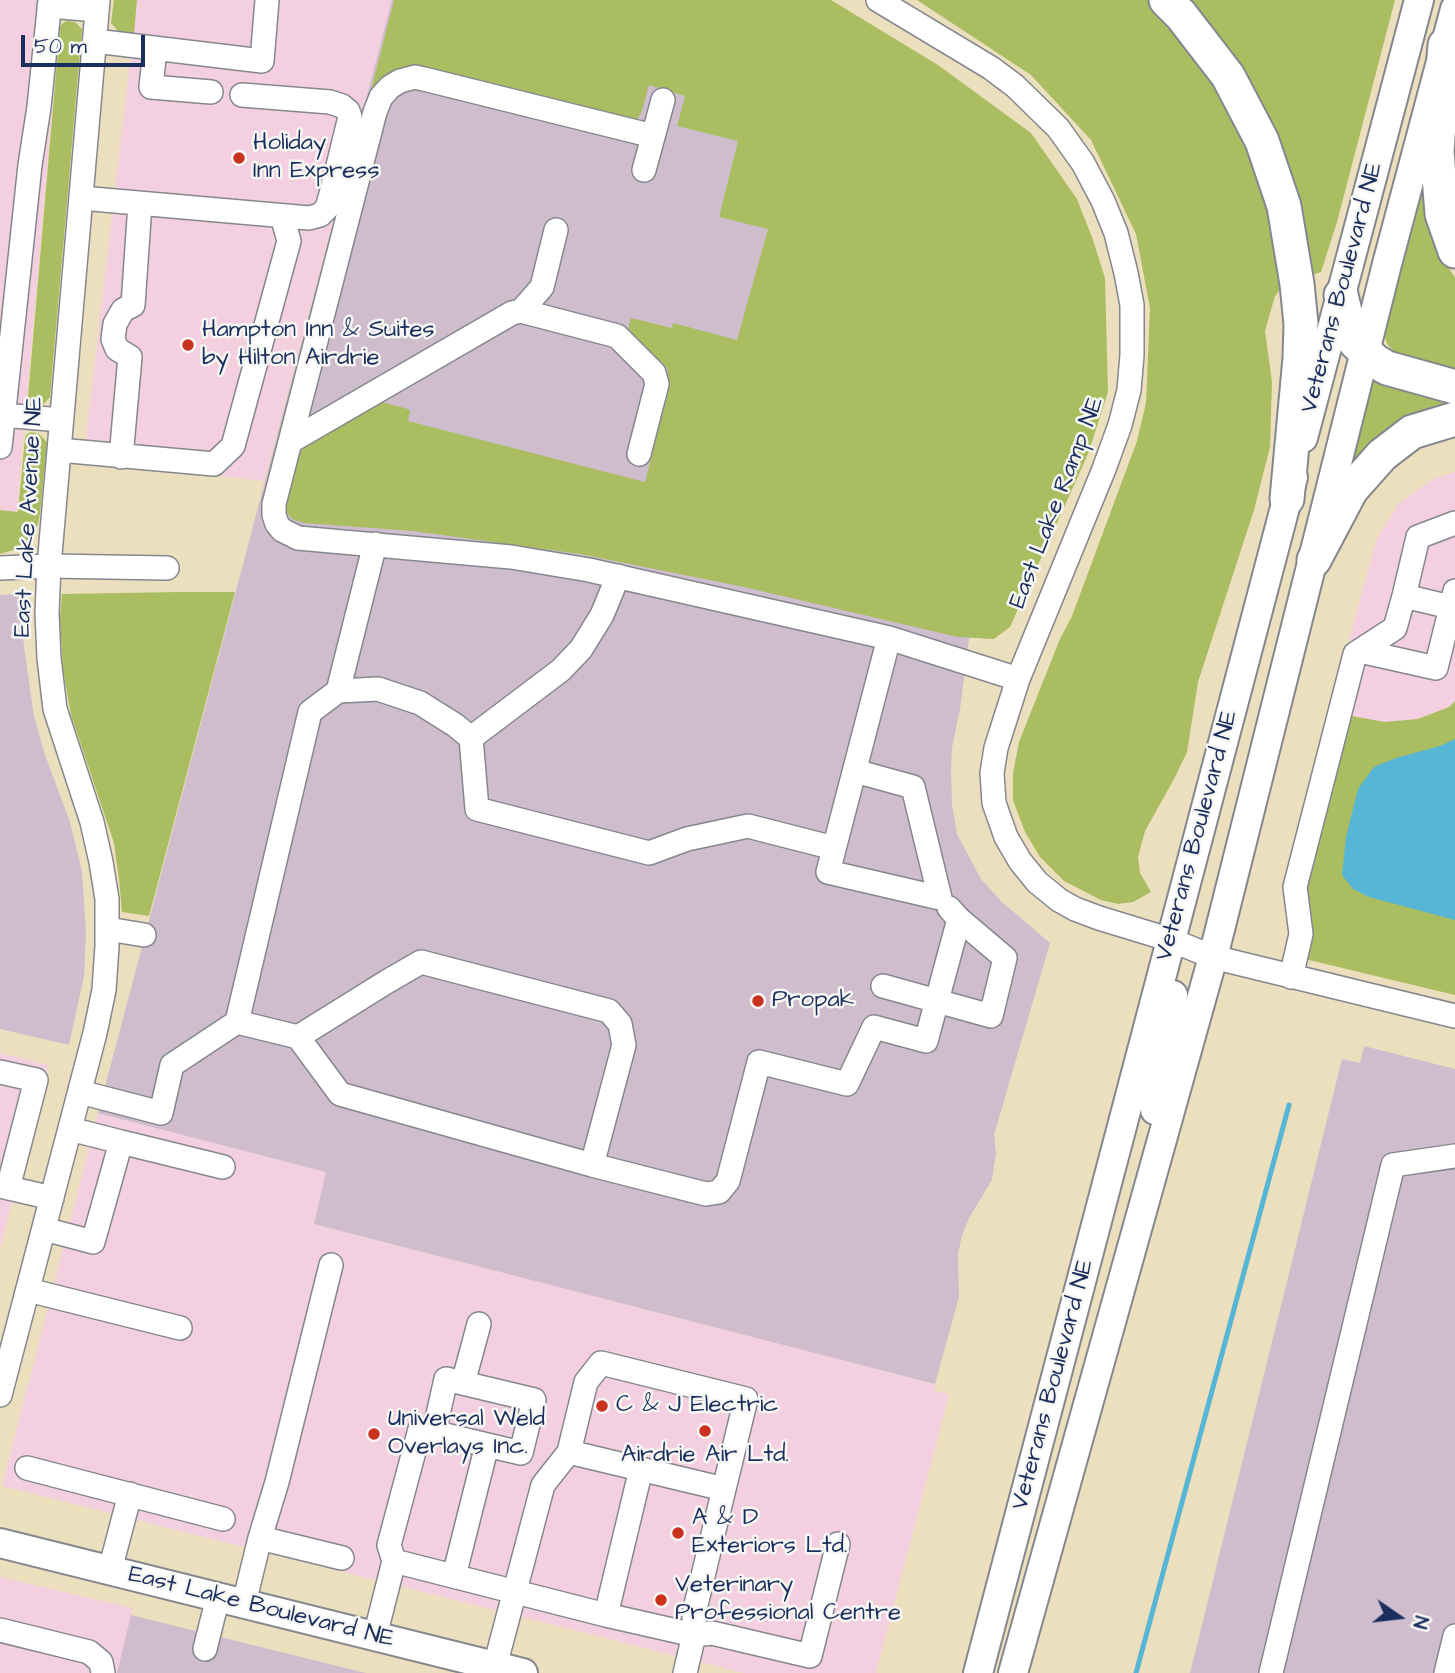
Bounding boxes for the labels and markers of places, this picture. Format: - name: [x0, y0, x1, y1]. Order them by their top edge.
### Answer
- place label: Holiday Inn Express: [253, 130, 379, 186]
- marker: Holiday Inn Express: [231, 150, 247, 166]
- place label: Hampton Inn & Suites by Hilton Airdrie: [202, 317, 434, 373]
- marker: Hampton Inn & Suites by Hilton Airdrie: [180, 337, 196, 353]
- place label: Propak: [772, 987, 854, 1015]
- marker: Propak: [750, 993, 766, 1009]
- place label: C & J Electric: [616, 1392, 779, 1420]
- marker: C & J Electric: [594, 1398, 610, 1414]
- place label: Universal Weld Overlays Inc.: [388, 1406, 545, 1462]
- marker: Airdrie Air Ltd.: [697, 1423, 713, 1439]
- marker: Universal Weld Overlays Inc.: [366, 1426, 382, 1442]
- place label: Airdrie Air Ltd.: [621, 1442, 789, 1470]
- place label: A & D Exteriors Ltd.: [692, 1505, 847, 1561]
- marker: A & D Exteriors Ltd.: [670, 1525, 686, 1541]
- place label: Veterinary Professional Centre: [675, 1572, 901, 1628]
- marker: Veterinary Professional Centre: [653, 1592, 669, 1608]

